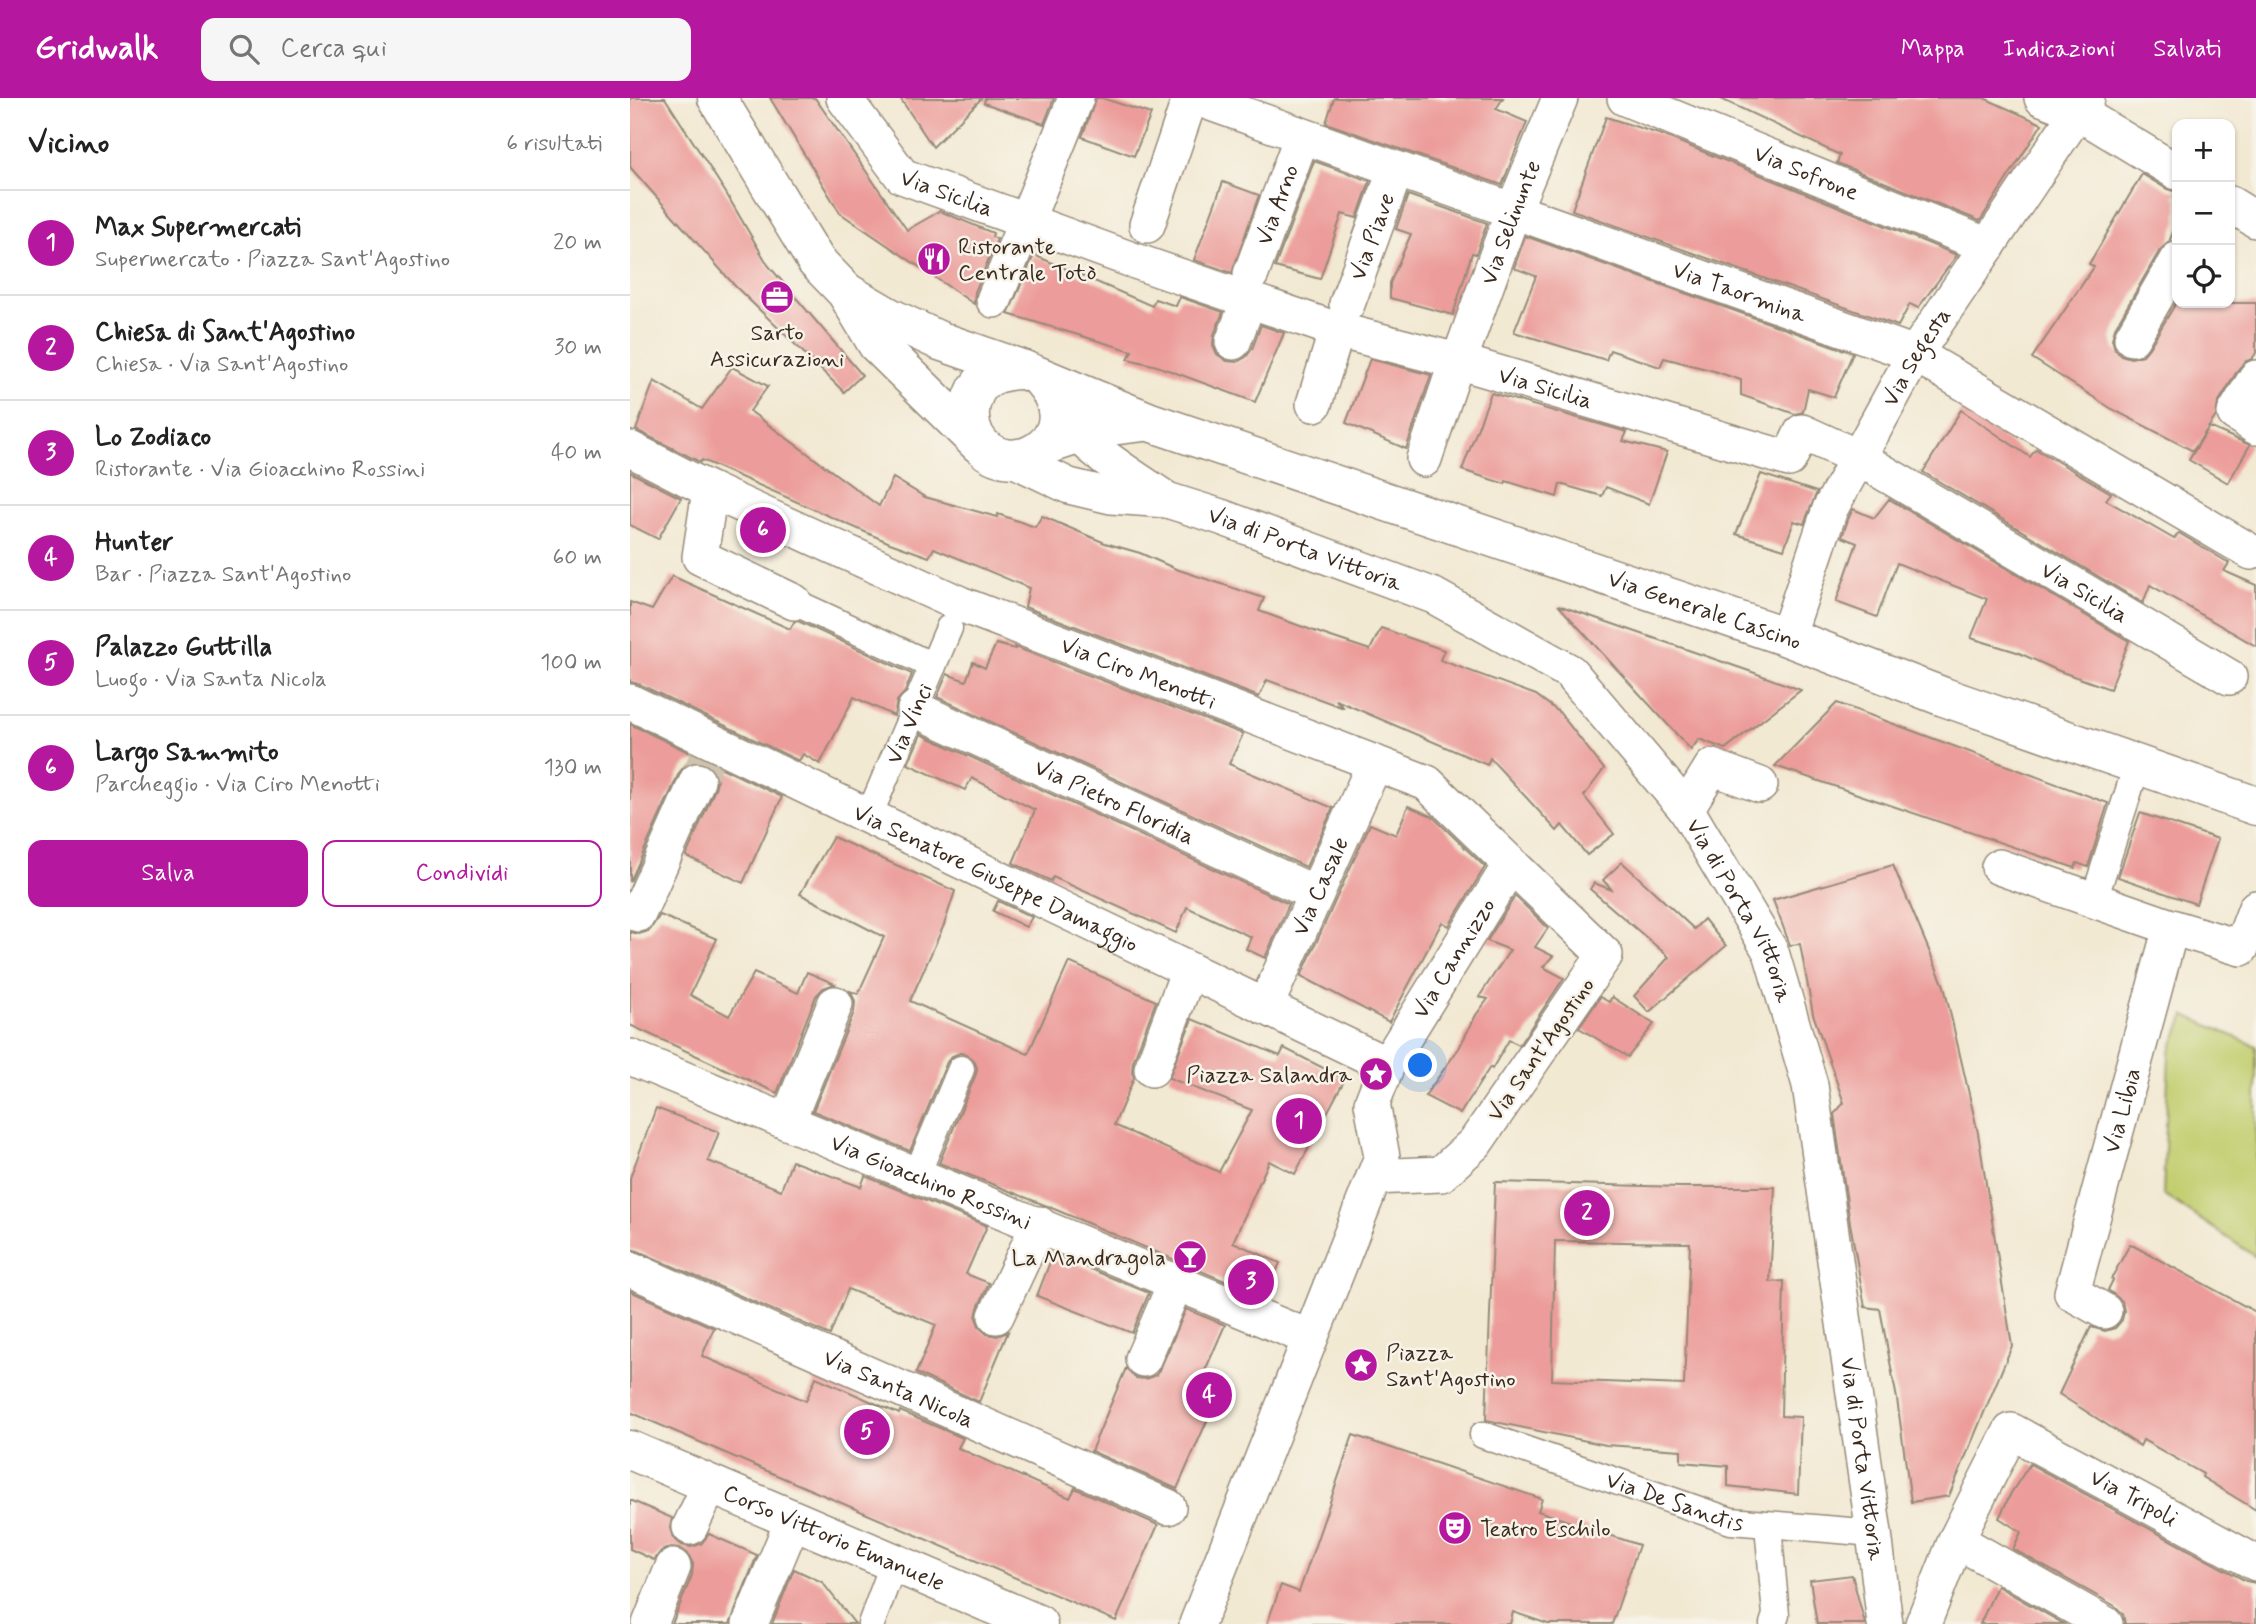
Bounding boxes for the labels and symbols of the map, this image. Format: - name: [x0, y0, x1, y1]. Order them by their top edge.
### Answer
- street label: Via Sofrone: [1749, 139, 1863, 209]
- street label: Via Selinunte: [1475, 156, 1549, 289]
- street label: Via Arno: [1250, 161, 1307, 250]
- street label: Via Sicilia: [896, 164, 997, 225]
- street label: Via Piave: [1344, 189, 1403, 285]
- place label: Ristorante Centrale Totò: [958, 233, 1097, 289]
- restaurant icon: Ristorante Centrale Totò: [915, 240, 953, 278]
- street label: Via Taormina: [1668, 256, 1810, 331]
- office icon: Sarto Assicurazioni: [758, 278, 796, 316]
- street label: Via Segesta: [1876, 302, 1959, 412]
- place label: Sarto Assicurazioni: [710, 319, 844, 375]
- street label: Via Sicilia: [1494, 361, 1596, 417]
- street label: Via di Porta Vittoria: [1204, 501, 1406, 600]
- pin: 6: [740, 504, 786, 556]
- street label: Via Sicilia: [2035, 556, 2133, 631]
- street label: Via Generale Cascino: [1604, 565, 1805, 658]
- street label: Via Ciro Menotti: [1056, 631, 1220, 718]
- street label: Via Vinci: [880, 679, 941, 769]
- street label: Via Pietro Floridia: [1029, 753, 1199, 853]
- street label: Via Senatore Giuseppe Damaggio: [848, 798, 1142, 960]
- street label: Via di Porta Vittoria: [1678, 814, 1798, 1006]
- street label: Via Casale: [1286, 832, 1357, 941]
- street label: Via Cannizzo: [1406, 893, 1503, 1025]
- street label: Via Sant'Agostino: [1481, 972, 1602, 1128]
- your location: [1403, 1048, 1437, 1082]
- place icon: Piazza Salandra: [1357, 1055, 1395, 1093]
- place label: Piazza Salandra: [1186, 1061, 1352, 1091]
- street label: Via Libia: [2098, 1065, 2149, 1157]
- pin: 1: [1276, 1095, 1322, 1147]
- street label: Via Gioacchino Rossini: [825, 1128, 1036, 1238]
- pin: 2: [1564, 1187, 1610, 1239]
- bar icon: La Mandragola: [1171, 1238, 1209, 1276]
- place label: La Mandragola: [1011, 1244, 1166, 1276]
- pin: 3: [1228, 1256, 1274, 1308]
- place label: Piazza Sant'Agostino: [1386, 1339, 1516, 1395]
- street label: Via Santa Nicola: [818, 1343, 978, 1436]
- place icon: Piazza Sant'Agostino: [1342, 1346, 1380, 1384]
- street label: Via di Porta Vittoria: [1832, 1355, 1890, 1562]
- pin: 4: [1186, 1369, 1232, 1421]
- pin: 5: [844, 1406, 890, 1458]
- street label: Via Tripoli: [2084, 1463, 2182, 1535]
- street label: Via De Sanctis: [1601, 1466, 1744, 1539]
- street label: Corso Vittorio Emanuele: [718, 1478, 949, 1599]
- theatre icon: Teatro Eschilo: [1436, 1509, 1474, 1547]
- place label: Teatro Eschilo: [1480, 1515, 1611, 1545]

